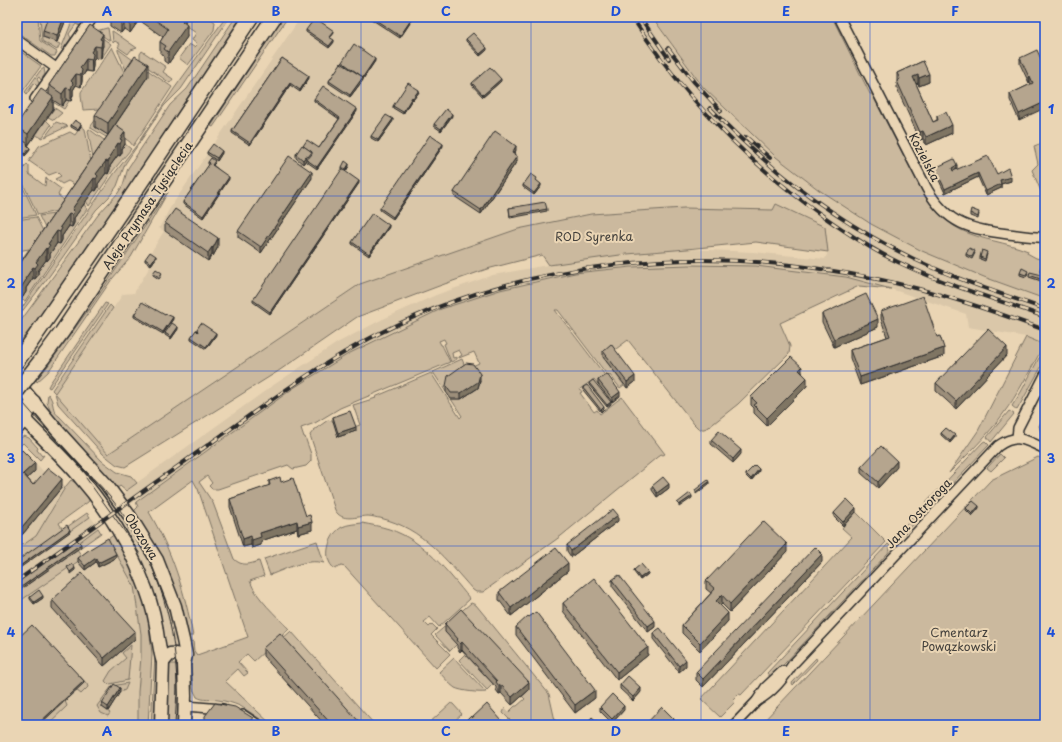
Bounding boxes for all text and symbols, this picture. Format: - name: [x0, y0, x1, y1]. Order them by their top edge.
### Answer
- text: A: [102, 1, 112, 20]
- text: B: [272, 1, 281, 20]
- text: C: [441, 1, 451, 20]
- text: D: [611, 1, 621, 20]
- text: E: [782, 1, 790, 20]
- text: F: [951, 1, 959, 20]
- text: 1: [8, 99, 14, 118]
- text: 1: [1048, 99, 1054, 118]
- street label: Kozielska: [905, 129, 945, 185]
- street label: Aleja Prymasa Tysiąclecia: [97, 137, 197, 273]
- park label: ROD Syrenka: [555, 227, 634, 245]
- text: 2: [6, 273, 16, 292]
- text: 2: [1046, 273, 1056, 292]
- text: 3: [7, 448, 16, 467]
- text: 3: [1047, 448, 1056, 467]
- street label: Jana Ostroroga: [881, 473, 956, 552]
- street label: Obozowa: [121, 509, 164, 563]
- text: 4: [7, 622, 16, 641]
- text: 4: [1047, 622, 1056, 641]
- park label: Cmentarz Powązkowski: [922, 623, 996, 655]
- text: A: [102, 721, 112, 740]
- text: B: [272, 721, 281, 740]
- text: C: [441, 721, 451, 740]
- text: D: [611, 721, 621, 740]
- text: E: [782, 721, 790, 740]
- text: F: [951, 721, 959, 740]

